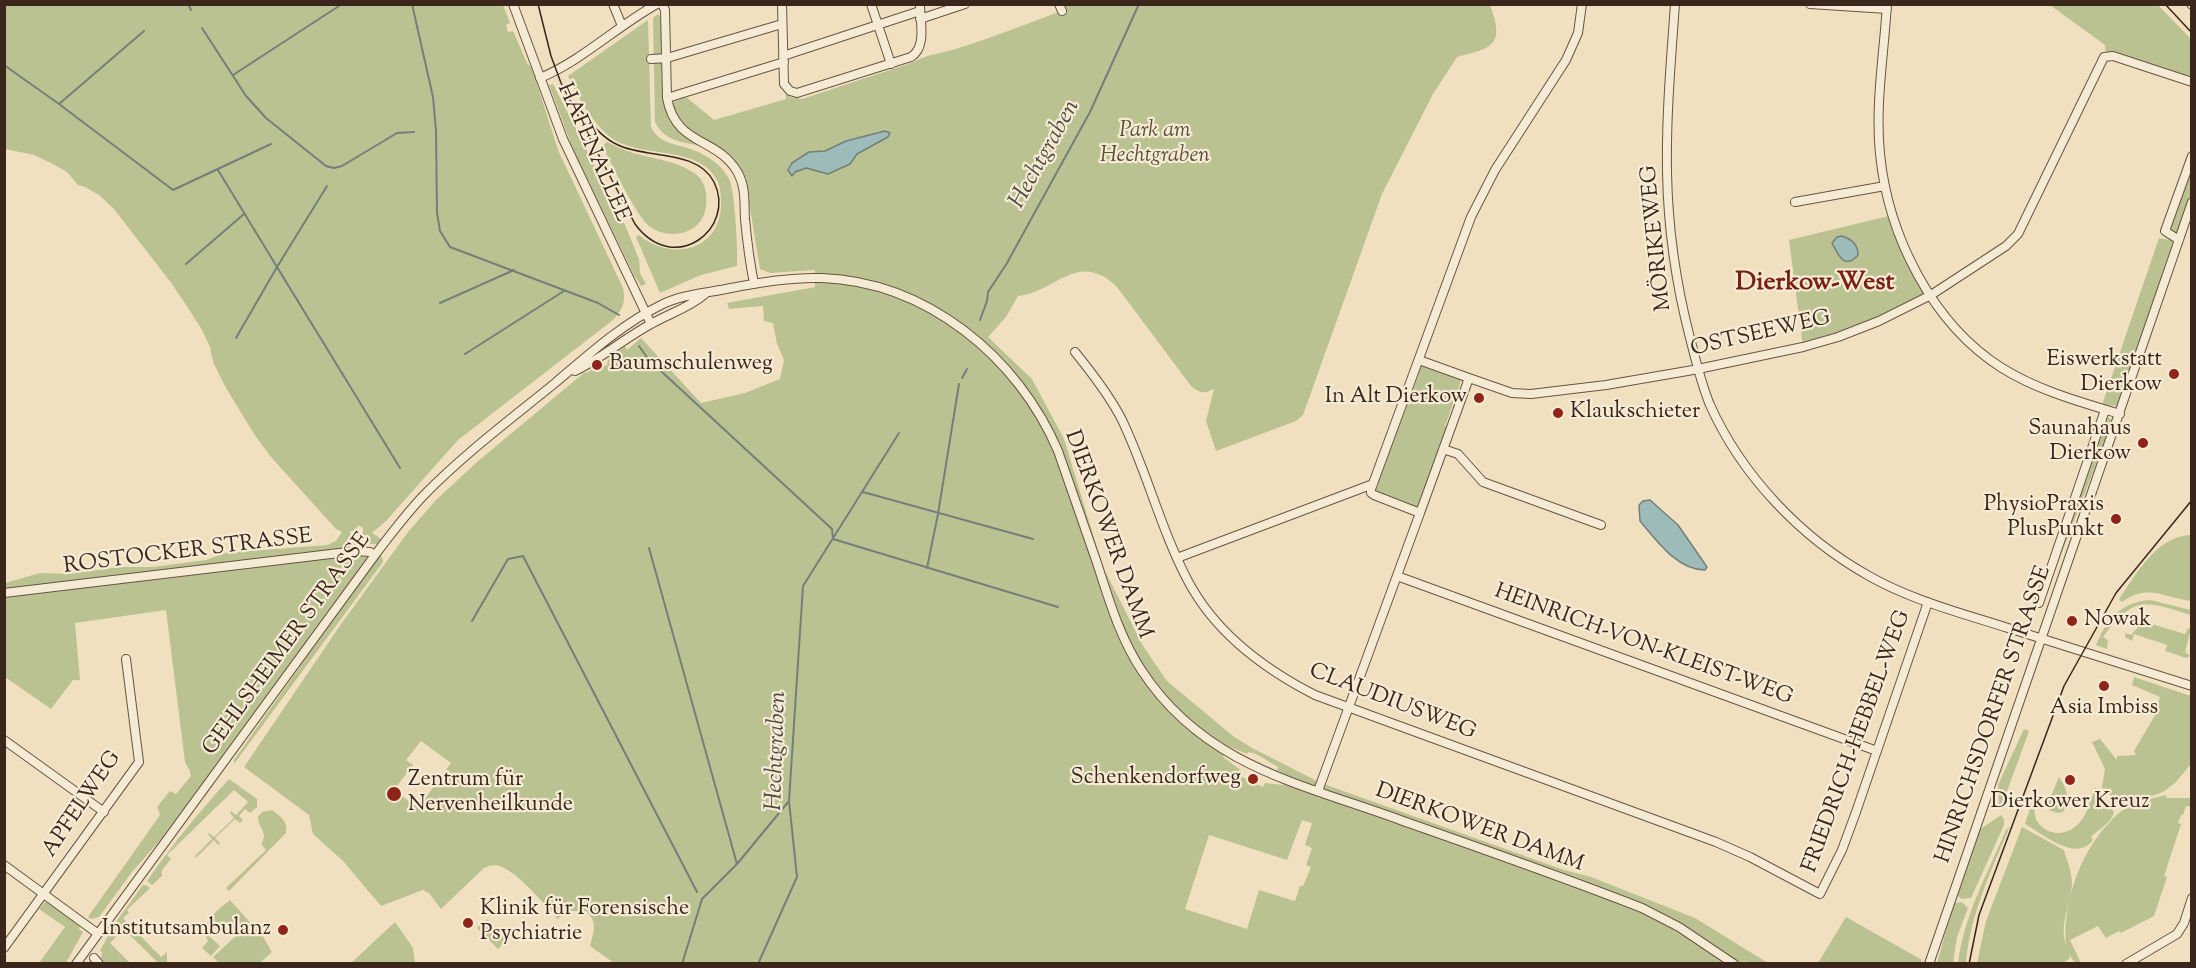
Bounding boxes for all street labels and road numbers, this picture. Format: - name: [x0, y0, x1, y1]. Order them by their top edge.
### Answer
- street label: HAFENALLEE: [550, 80, 634, 226]
- street label: MÖRIKEWEG: [1637, 164, 1679, 312]
- street label: OSTSEEWEG: [1688, 306, 1834, 364]
- street label: DIERKOWER DAMM: [1057, 427, 1157, 643]
- street label: ROSTOCKER STRASSE: [62, 525, 314, 581]
- street label: GEHLSHEIMER STRASSE: [198, 529, 378, 761]
- street label: HINRICHSDORFER STRASSE: [1932, 563, 2058, 867]
- street label: HEINRICH-VON-KLEIST-WEG: [1490, 580, 1796, 712]
- street label: FRIEDRICH-HEBBEL-WEG: [1798, 607, 1918, 877]
- street label: CLAUDIUSWEG: [1305, 659, 1479, 747]
- street label: APFELWEG: [38, 747, 128, 863]
- street label: DIERKOWER DAMM: [1371, 779, 1587, 879]

